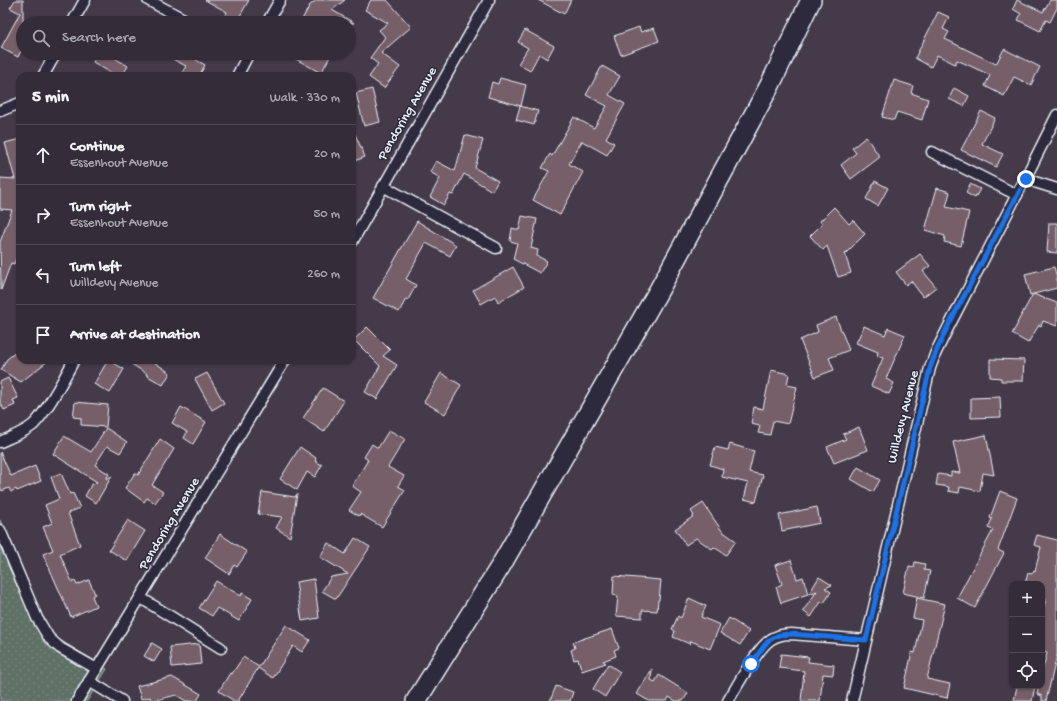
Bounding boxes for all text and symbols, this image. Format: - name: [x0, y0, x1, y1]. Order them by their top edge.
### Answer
- search box: [16, 16, 356, 60]
- icon: search: [30, 27, 52, 49]
- text: Search here: [62, 29, 136, 47]
- street label: Pendoring Avenue: [374, 64, 442, 165]
- text: 5 min: [32, 88, 69, 108]
- text: Walk · 330 m: [270, 91, 340, 106]
- text: Continue: [70, 138, 124, 156]
- icon: ahead: [32, 144, 54, 166]
- text: 20 m: [314, 147, 340, 162]
- text: Essenhout Avenue: [70, 156, 168, 171]
- route end: [1017, 170, 1035, 188]
- text: Turn right: [70, 198, 130, 216]
- icon: right: [32, 204, 54, 226]
- text: 50 m: [313, 207, 340, 222]
- text: Essenhout Avenue: [70, 216, 168, 231]
- text: Turn left: [70, 258, 121, 276]
- icon: left: [32, 264, 54, 286]
- text: 260 m: [307, 267, 340, 282]
- text: Willdevy Avenue: [70, 276, 158, 291]
- icon: arrive: [32, 324, 54, 346]
- text: Arrive at destination: [70, 326, 200, 344]
- street label: Willdevy Avenue: [884, 368, 924, 465]
- street label: Pendoring Avenue: [135, 474, 205, 574]
- map controls: [1009, 581, 1045, 689]
- button: +: [1009, 581, 1045, 617]
- button: −: [1009, 617, 1045, 653]
- button: locate: [1009, 653, 1045, 689]
- route start: [742, 655, 760, 673]

